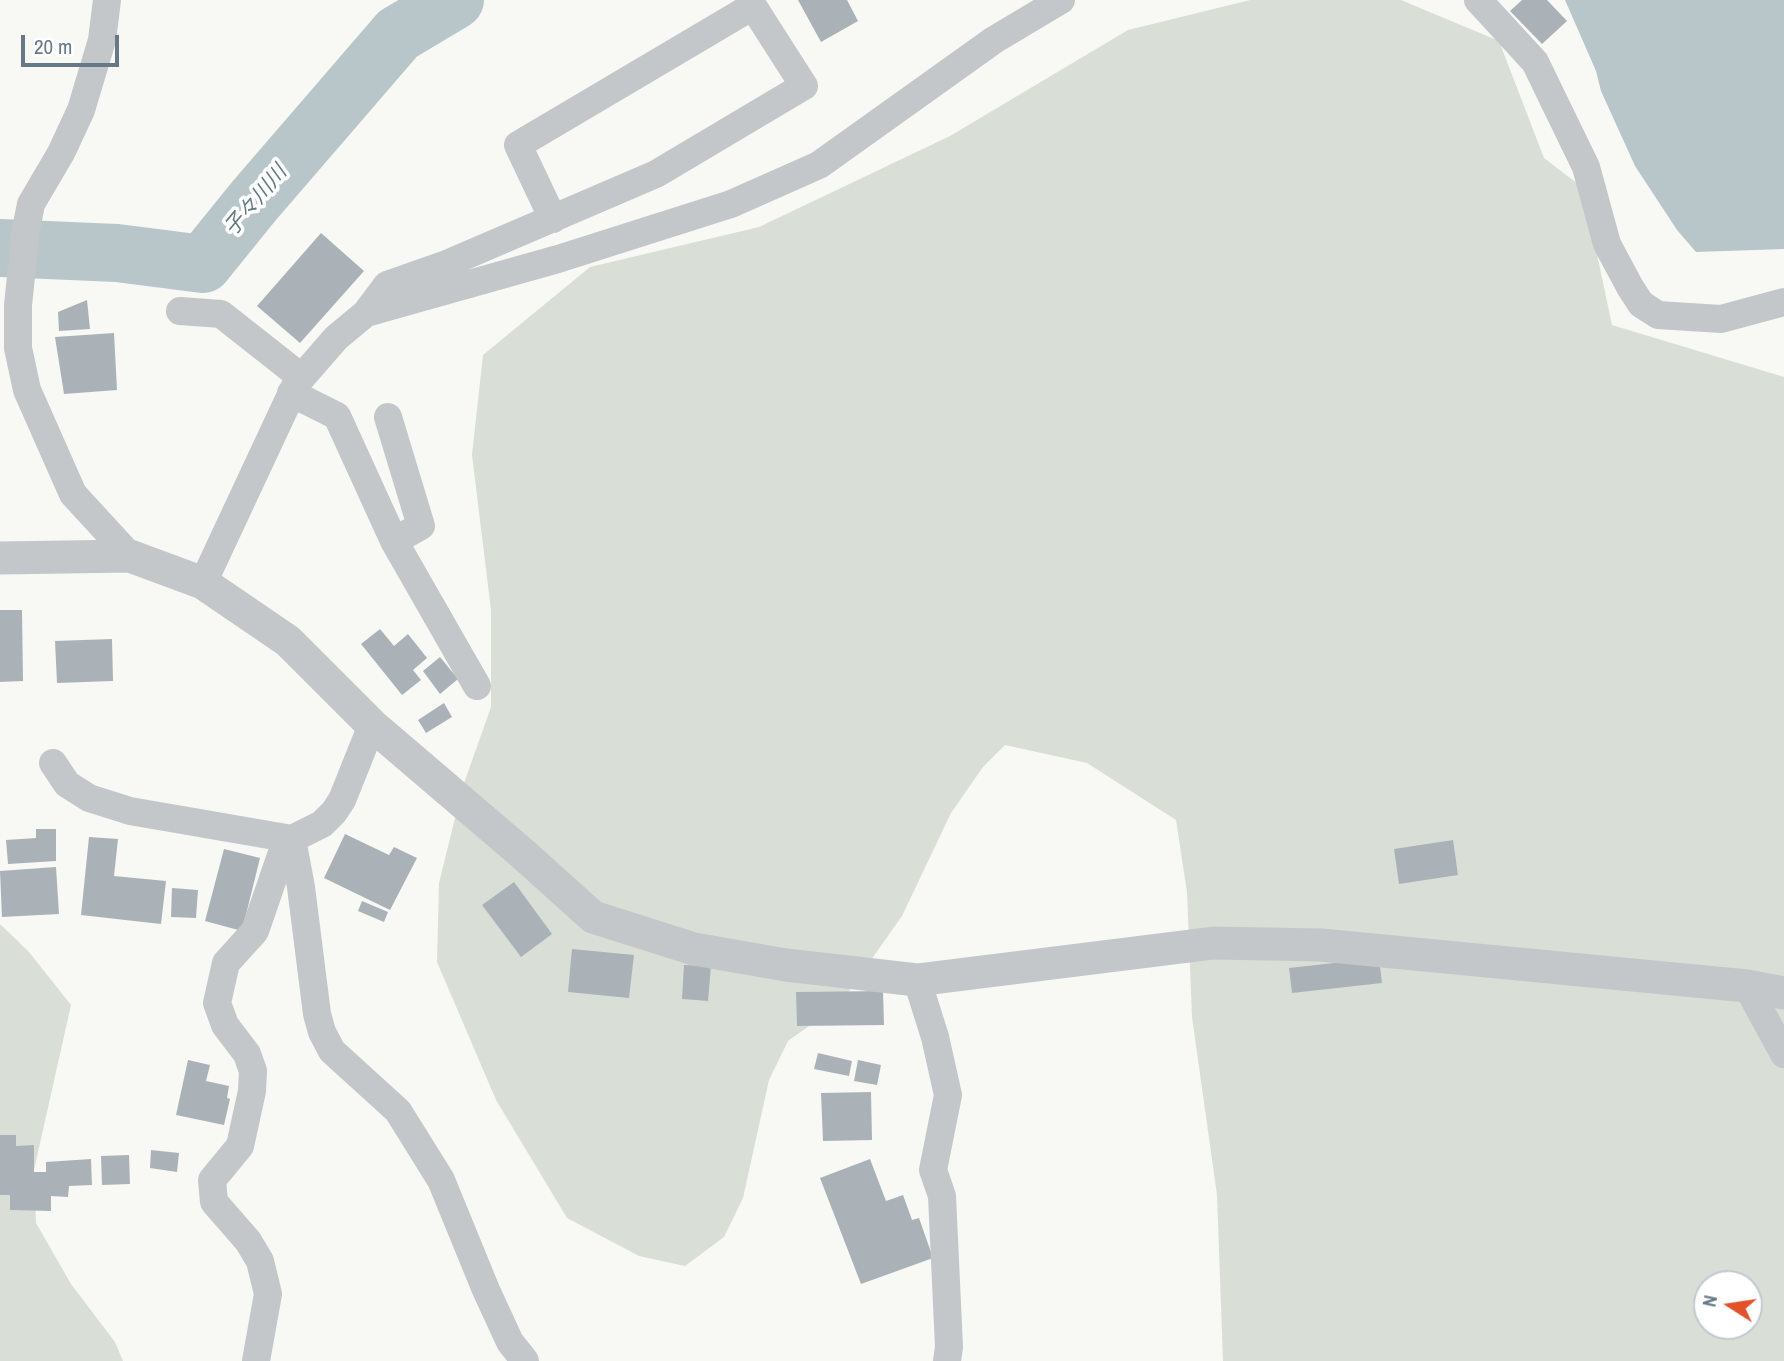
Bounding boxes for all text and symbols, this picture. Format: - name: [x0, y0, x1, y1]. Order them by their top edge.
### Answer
- scale bar: [24, 21, 122, 65]
- text: 20 m: [34, 32, 72, 61]
- water label: 子々川川: [219, 161, 293, 241]
- north arrow: [1693, 1270, 1763, 1340]
- text: N: [1696, 1293, 1723, 1309]

